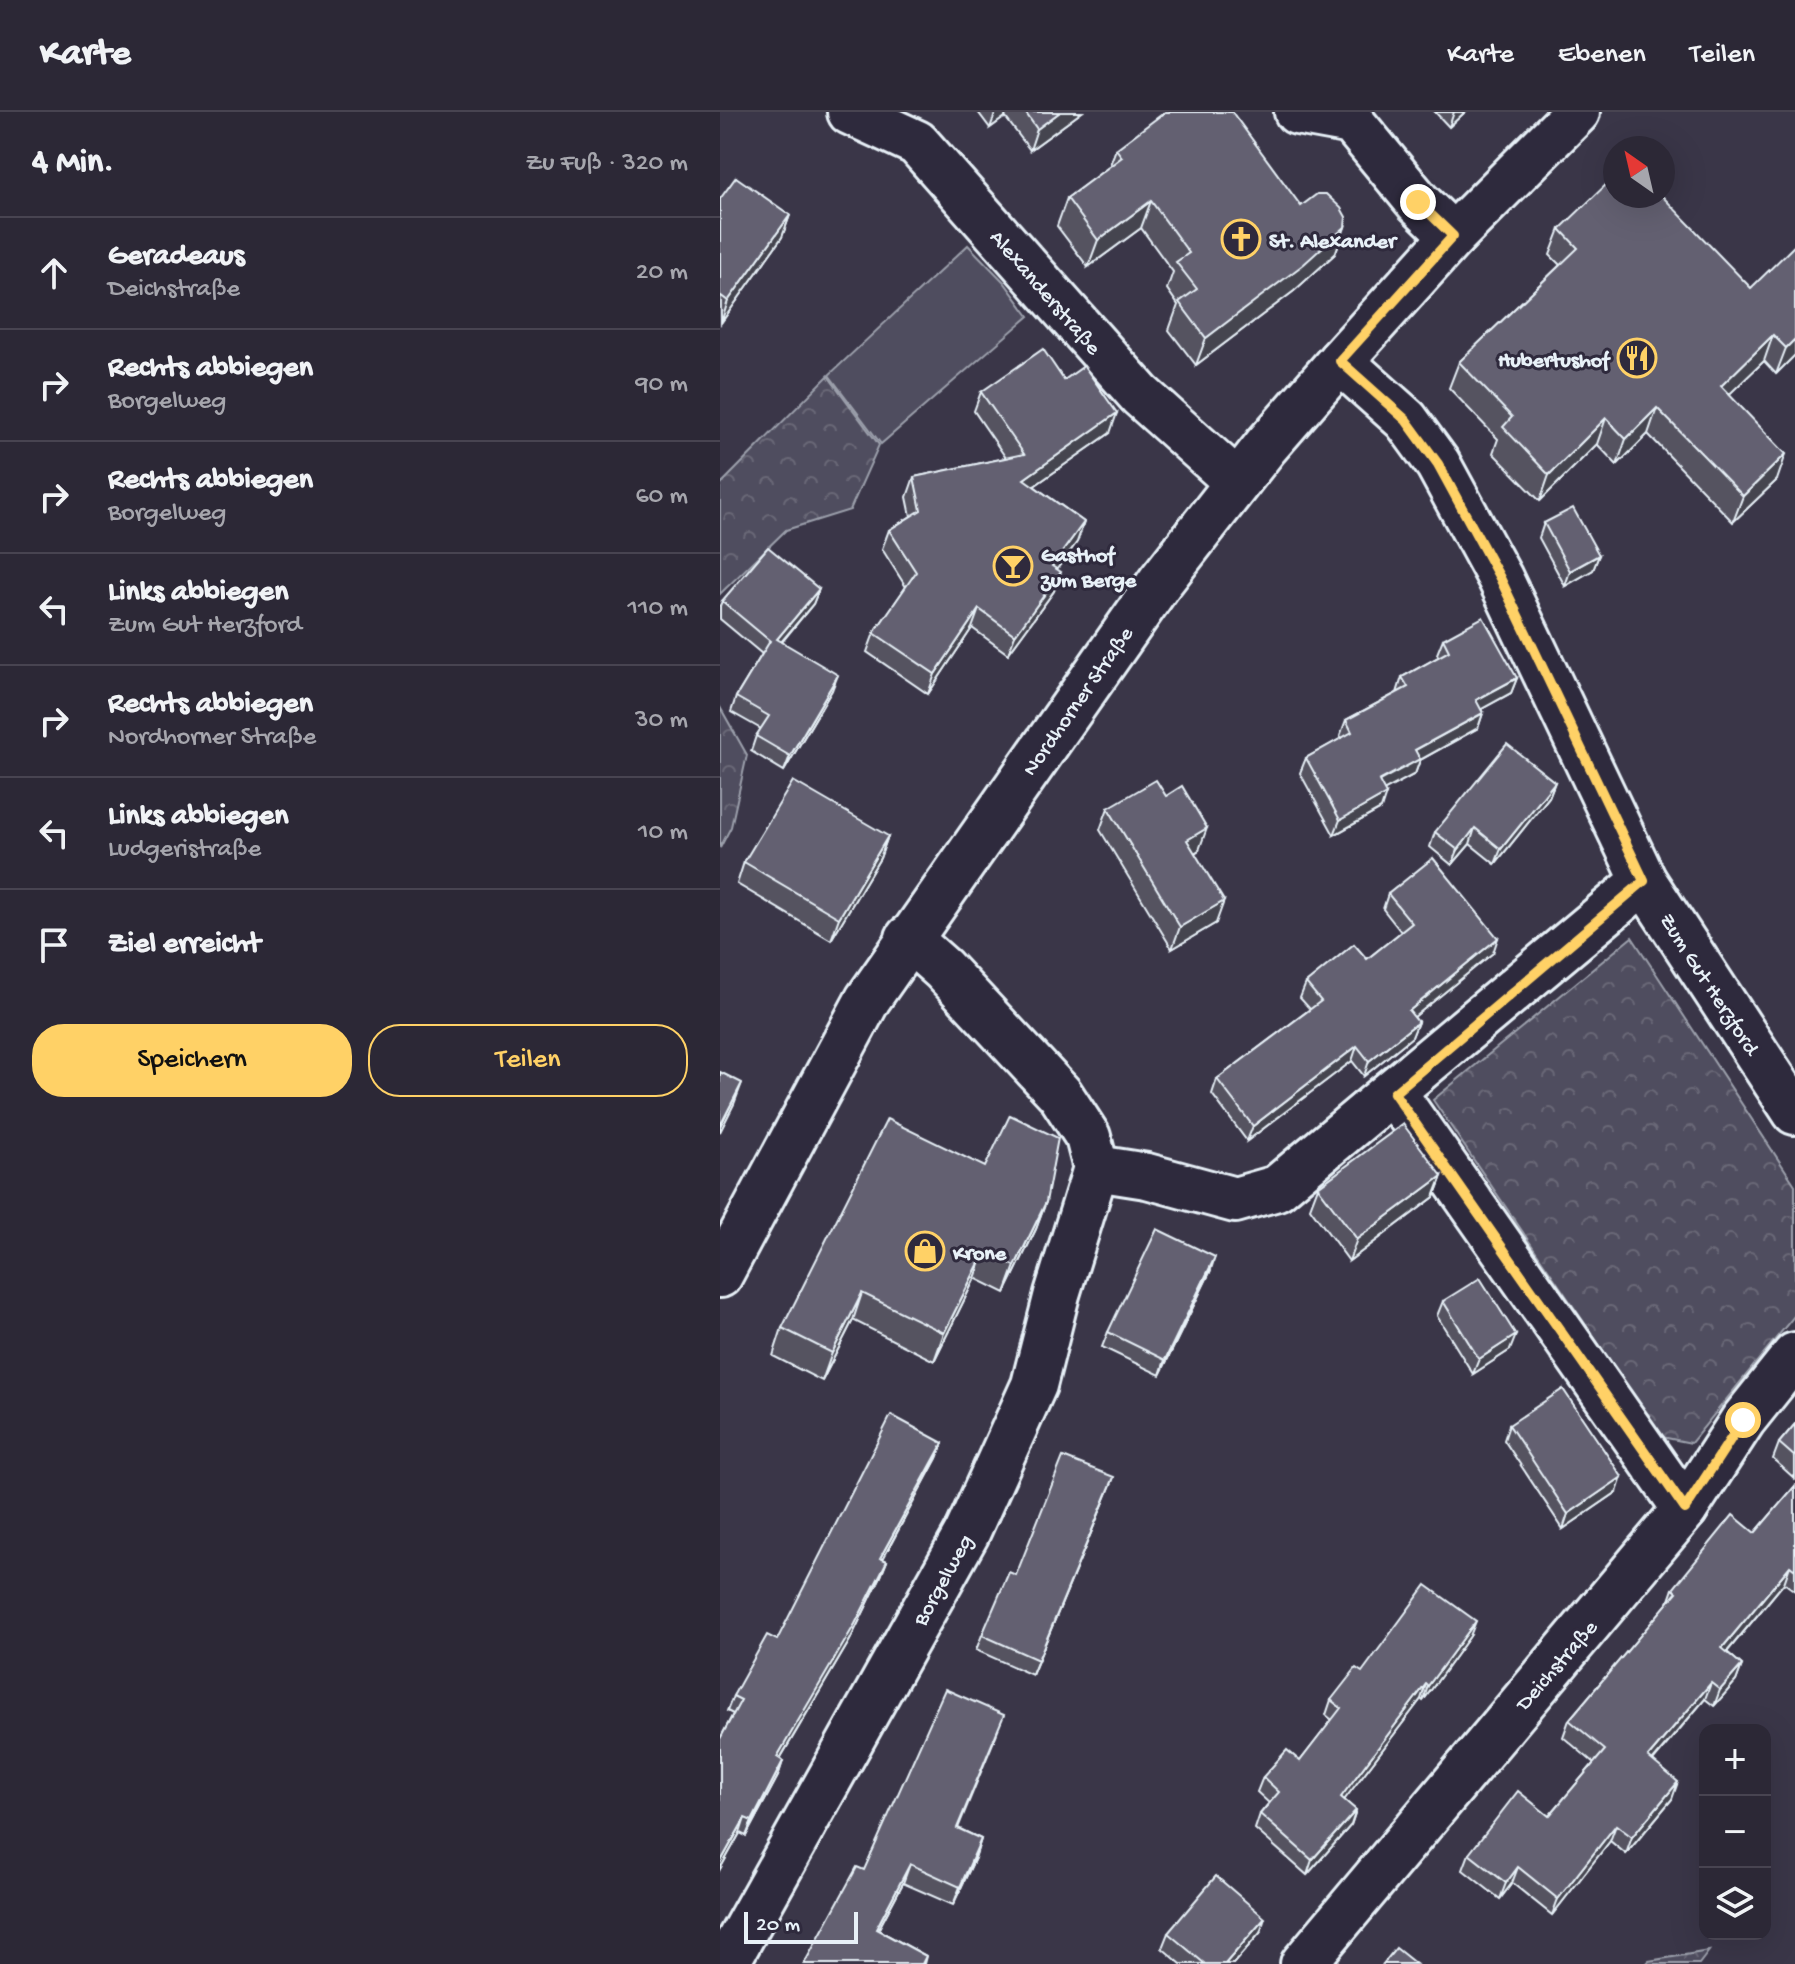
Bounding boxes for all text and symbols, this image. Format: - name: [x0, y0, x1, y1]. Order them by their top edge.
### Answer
- text: Karte: [40, 33, 131, 77]
- text: Karte: [1447, 39, 1514, 72]
- text: Ebenen: [1558, 39, 1646, 72]
- text: Teilen: [1690, 39, 1755, 72]
- north arrow: [1603, 136, 1675, 208]
- text: 4 Min.: [32, 144, 114, 184]
- text: Zu Fuß · 320 m: [525, 149, 688, 180]
- route end: [1400, 184, 1436, 220]
- church icon: St. Alexander: [1220, 218, 1262, 260]
- street label: Alexanderstraße: [983, 226, 1106, 362]
- place label: St. Alexander: [1269, 230, 1398, 256]
- text: Geradeaus: [108, 240, 245, 275]
- icon: ahead: [32, 251, 76, 295]
- text: 20 m: [636, 258, 688, 289]
- text: Deichstraße: [108, 275, 240, 306]
- restaurant icon: Hubertushof: [1616, 337, 1658, 379]
- place label: Hubertushof: [1498, 349, 1611, 375]
- text: Rechts abbiegen: [108, 352, 313, 387]
- icon: right: [32, 363, 76, 407]
- text: 90 m: [636, 370, 688, 401]
- text: Borgelweg: [108, 387, 226, 418]
- text: Rechts abbiegen: [108, 464, 313, 499]
- icon: right: [32, 475, 76, 519]
- text: 60 m: [635, 482, 688, 513]
- text: Borgelweg: [108, 499, 226, 530]
- place label: Gasthof zum Berge: [1040, 544, 1137, 595]
- bar icon: Gasthof zum Berge: [992, 545, 1034, 587]
- text: Links abbiegen: [108, 576, 288, 611]
- icon: left: [32, 587, 76, 631]
- text: 110 m: [628, 594, 688, 625]
- text: Zum Gut Herzford: [108, 611, 302, 642]
- street label: Nordhorner Straße: [1018, 622, 1141, 782]
- text: Rechts abbiegen: [108, 688, 313, 723]
- icon: right: [32, 699, 76, 743]
- text: 30 m: [635, 706, 688, 737]
- text: Nordhorner Straße: [108, 723, 316, 754]
- text: Links abbiegen: [108, 800, 288, 835]
- icon: left: [32, 811, 76, 855]
- text: 10 m: [638, 818, 688, 849]
- text: Ludgeristraße: [108, 835, 261, 866]
- street label: Zum Gut Herzford: [1652, 909, 1764, 1063]
- icon: arrive: [32, 923, 76, 967]
- text: Ziel erreicht: [108, 928, 260, 963]
- button: Speichern: [32, 1024, 352, 1097]
- button: Teilen: [368, 1024, 688, 1097]
- shop icon: Krone: [904, 1230, 946, 1272]
- place label: Krone: [952, 1242, 1007, 1268]
- route start: [1725, 1402, 1761, 1438]
- street label: Borgelweg: [908, 1531, 980, 1632]
- street label: Deichstraße: [1510, 1616, 1605, 1719]
- map controls: [1699, 1724, 1771, 1940]
- button: +: [1699, 1724, 1771, 1796]
- button: −: [1699, 1796, 1771, 1868]
- button: layers: [1699, 1868, 1771, 1940]
- scale bar: [744, 1908, 858, 1944]
- text: 20 m: [756, 1913, 800, 1939]

